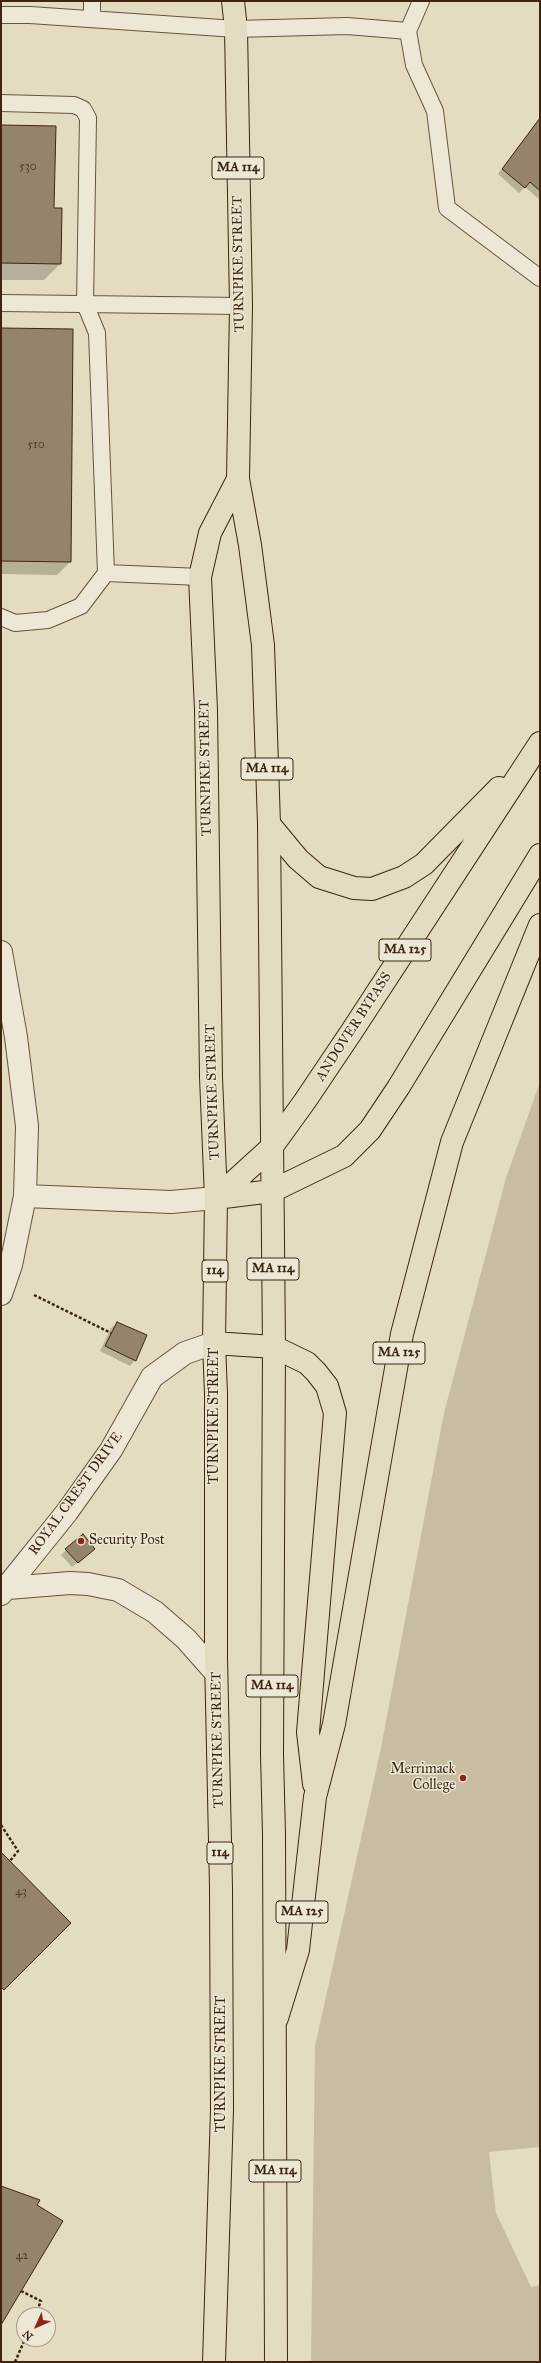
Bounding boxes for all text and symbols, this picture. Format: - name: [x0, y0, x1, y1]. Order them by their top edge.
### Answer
- road number: MA 114: [212, 157, 264, 179]
- house number: 530: [19, 160, 37, 174]
- street label: TURNPIKE STREET: [229, 196, 249, 332]
- house number: 510: [27, 438, 45, 452]
- street label: TURNPIKE STREET: [196, 700, 216, 836]
- road number: MA 114: [241, 758, 293, 780]
- road number: MA 125: [379, 939, 431, 961]
- street label: ANDOVER BYPASS: [312, 969, 396, 1085]
- street label: TURNPIKE STREET: [202, 1023, 224, 1161]
- road number: MA 114: [247, 1258, 299, 1280]
- road number: 114: [202, 1260, 228, 1282]
- road number: MA 125: [373, 1342, 425, 1364]
- street label: TURNPIKE STREET: [207, 1348, 223, 1484]
- street label: ROYAL CREST DRIVE: [26, 1429, 126, 1559]
- place label: Security Post: [89, 1533, 165, 1549]
- marker: Security Post: [76, 1536, 86, 1546]
- street label: TURNPIKE STREET: [208, 1672, 228, 1808]
- road number: MA 114: [246, 1675, 298, 1697]
- place label: Merrimack College: [390, 1762, 455, 1794]
- marker: Merrimack College: [458, 1773, 468, 1783]
- road number: 114: [207, 1842, 233, 1864]
- house number: 43: [15, 1885, 27, 1899]
- road number: MA 125: [276, 1901, 328, 1923]
- street label: TURNPIKE STREET: [214, 1996, 230, 2132]
- road number: MA 114: [249, 2160, 301, 2182]
- house number: 42: [16, 2249, 28, 2263]
- north arrow: [16, 2307, 56, 2347]
- text: N: [20, 2327, 36, 2343]

